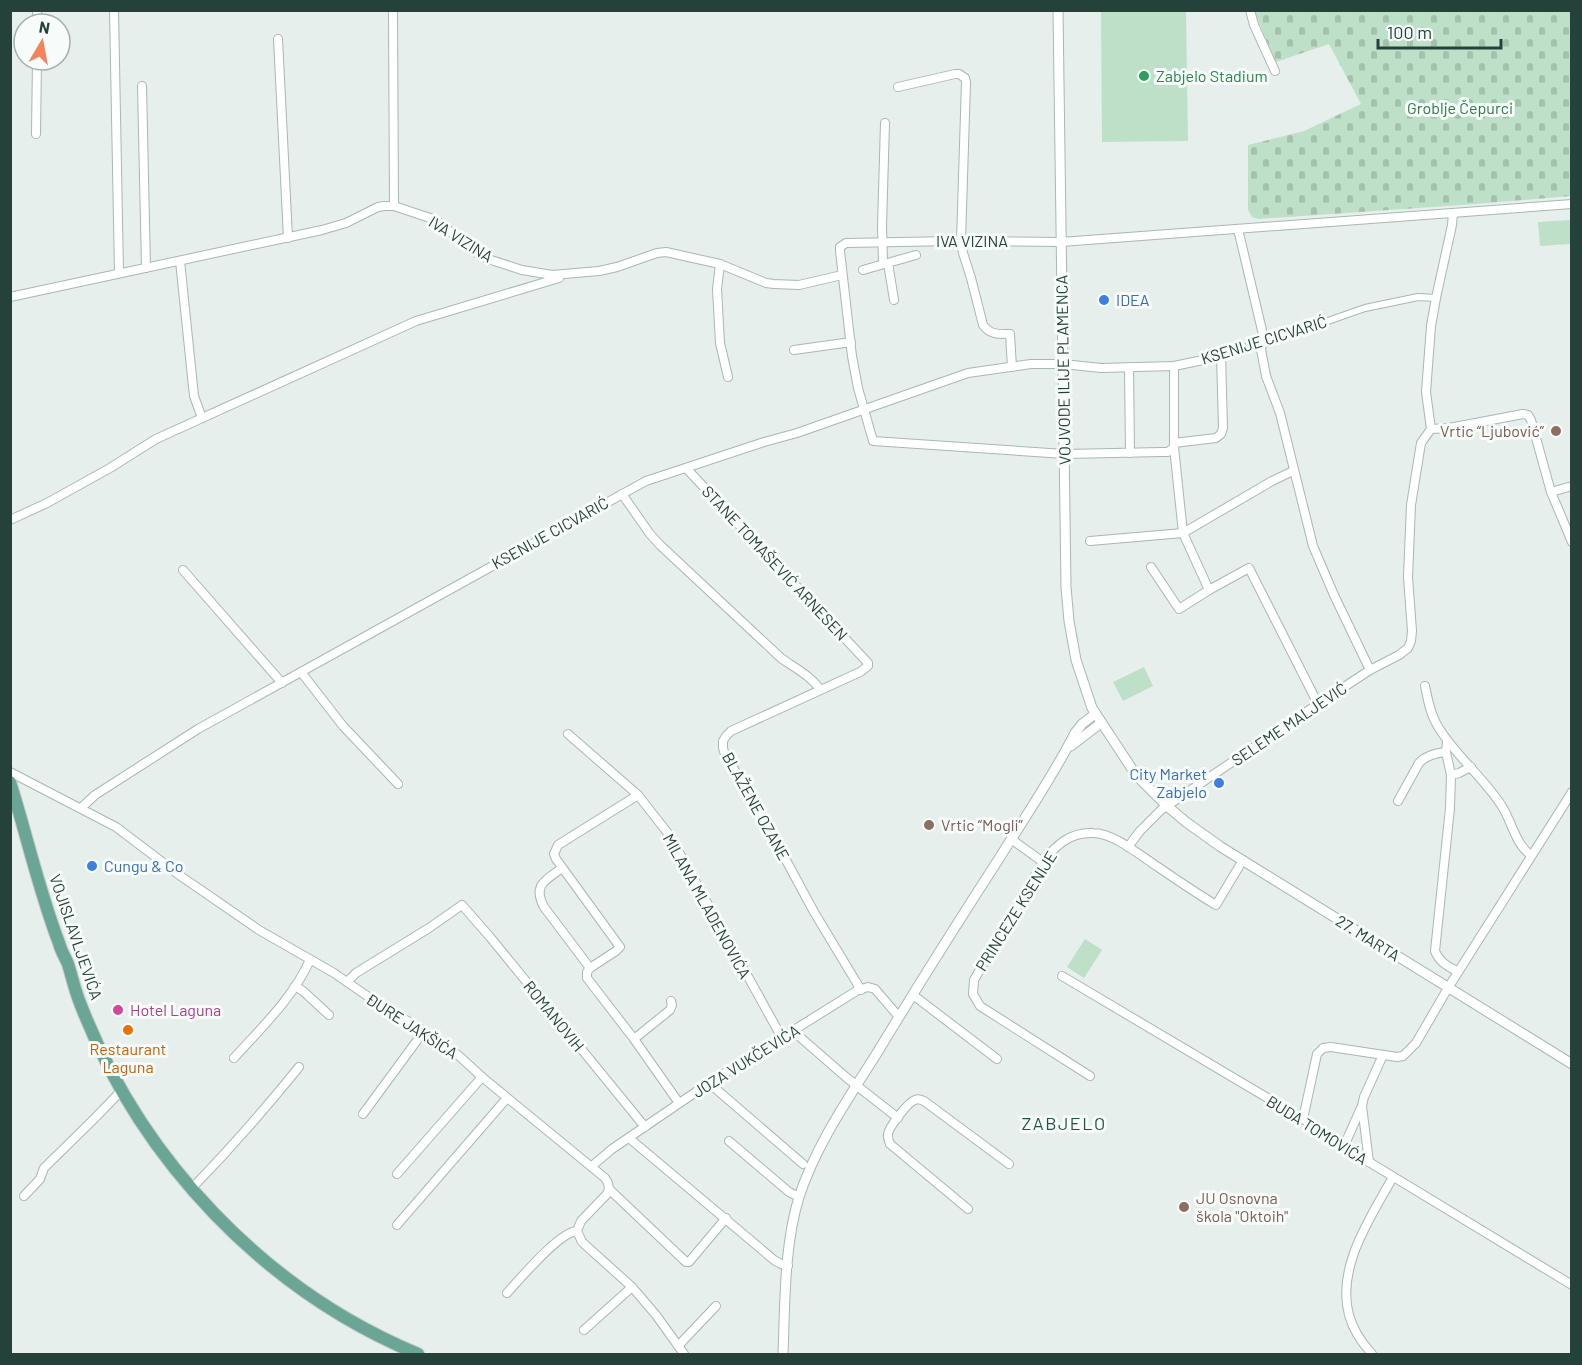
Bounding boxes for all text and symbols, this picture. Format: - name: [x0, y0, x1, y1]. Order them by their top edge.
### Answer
- north arrow: [12, 12, 72, 72]
- scale bar: [1378, 12, 1501, 50]
- text: N: [38, 16, 52, 37]
- text: 100 m: [1387, 21, 1432, 43]
- place label: Zabjelo Stadium: [1156, 66, 1268, 85]
- marker: Zabjelo Stadium: [1137, 69, 1151, 83]
- park label: Groblje Čepurci: [1407, 98, 1513, 117]
- street label: IVA VIZINA: [426, 211, 497, 266]
- street label: IVA VIZINA: [936, 231, 1008, 250]
- street label: VOJVODE ILIJE PLAMENCA: [1051, 274, 1074, 465]
- place label: IDEA: [1116, 290, 1150, 309]
- marker: IDEA: [1097, 293, 1111, 307]
- street label: KSENIJE CICVARIĆ: [1199, 311, 1329, 368]
- place label: Vrtic “Ljubović”: [1440, 421, 1545, 440]
- marker: Vrtic “Ljubović”: [1549, 424, 1563, 438]
- street label: STANE TOMAŠEVIĆ ARNESEN: [699, 481, 852, 644]
- street label: KSENIJE CICVARIĆ: [488, 493, 611, 573]
- street label: SELEME MALJEVIĆ: [1228, 678, 1350, 769]
- street label: BLAŽENE OZANE: [719, 748, 794, 863]
- place label: City Market Zabjelo: [1129, 764, 1207, 801]
- marker: City Market Zabjelo: [1212, 776, 1226, 790]
- place label: Vrtic “Mogli”: [941, 815, 1024, 834]
- marker: Vrtic “Mogli”: [922, 818, 936, 832]
- street label: MILANA MLADENOVIĆA: [660, 830, 755, 982]
- street label: PRINCEZE KSENIJE: [971, 847, 1060, 974]
- place label: Cungu & Co: [104, 856, 183, 875]
- marker: Cungu & Co: [85, 859, 99, 873]
- street label: VOJISLAVLJEVIĆA: [46, 872, 107, 1002]
- street label: 27. MARTA: [1333, 910, 1404, 965]
- street label: ROMANOVIH: [520, 976, 589, 1055]
- street label: ĐURE JAKŠIĆA: [363, 989, 462, 1062]
- place label: Hotel Laguna: [130, 1000, 221, 1019]
- marker: Hotel Laguna: [111, 1003, 125, 1017]
- street label: JOZA VUKČEVIĆA: [689, 1020, 803, 1101]
- marker: Restaurant Laguna: [121, 1023, 135, 1037]
- place label: Restaurant Laguna: [90, 1039, 166, 1076]
- street label: BUDA TOMOVIĆA: [1263, 1091, 1371, 1168]
- district label: ZABJELO: [1021, 1112, 1107, 1134]
- place label: JU Osnovna škola "Oktoih": [1196, 1188, 1288, 1225]
- marker: JU Osnovna škola "Oktoih": [1177, 1200, 1191, 1214]

